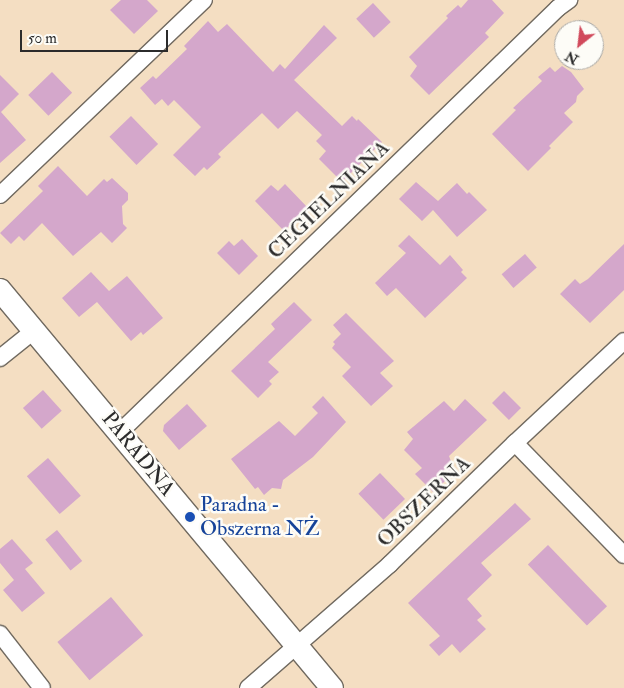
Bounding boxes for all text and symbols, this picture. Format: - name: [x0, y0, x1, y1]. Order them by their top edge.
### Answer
- scale bar: [22, 20, 170, 52]
- north arrow: [554, 20, 604, 70]
- text: 50 m: [28, 29, 57, 48]
- text: N: [562, 47, 582, 68]
- street label: CEGIELNIANA: [263, 136, 395, 264]
- street label: PARADNA: [96, 406, 180, 502]
- street label: OBSZERNA: [372, 451, 476, 553]
- place label: Paradna - Obszerna NŻ: [200, 492, 320, 542]
- marker: Paradna - Obszerna NŻ: [184, 511, 196, 523]

